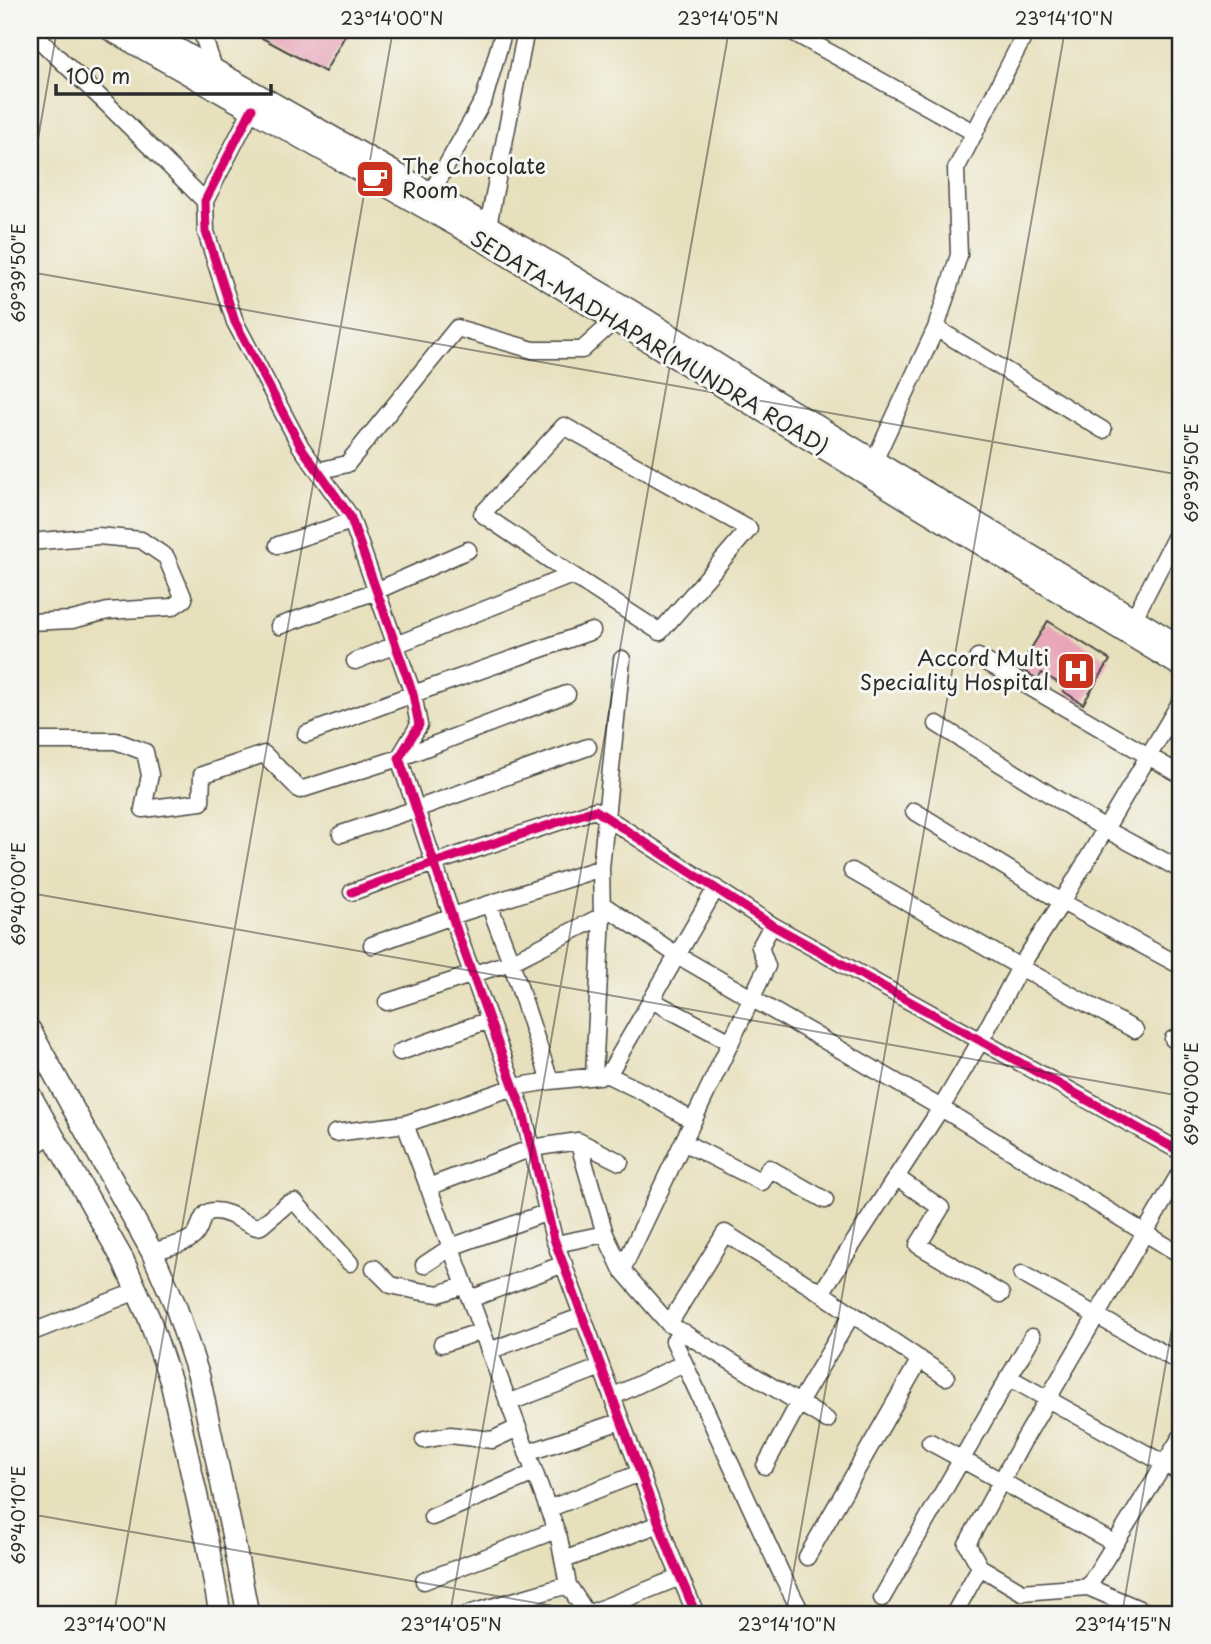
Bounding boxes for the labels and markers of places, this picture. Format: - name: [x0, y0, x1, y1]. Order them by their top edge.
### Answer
- place label: The Chocolate Room: [402, 149, 546, 205]
- cafe icon: The Chocolate Room: [354, 158, 396, 200]
- place label: Accord Multi Speciality Hospital: [860, 641, 1049, 697]
- hospital icon: Accord Multi Speciality Hospital: [1055, 650, 1097, 692]

